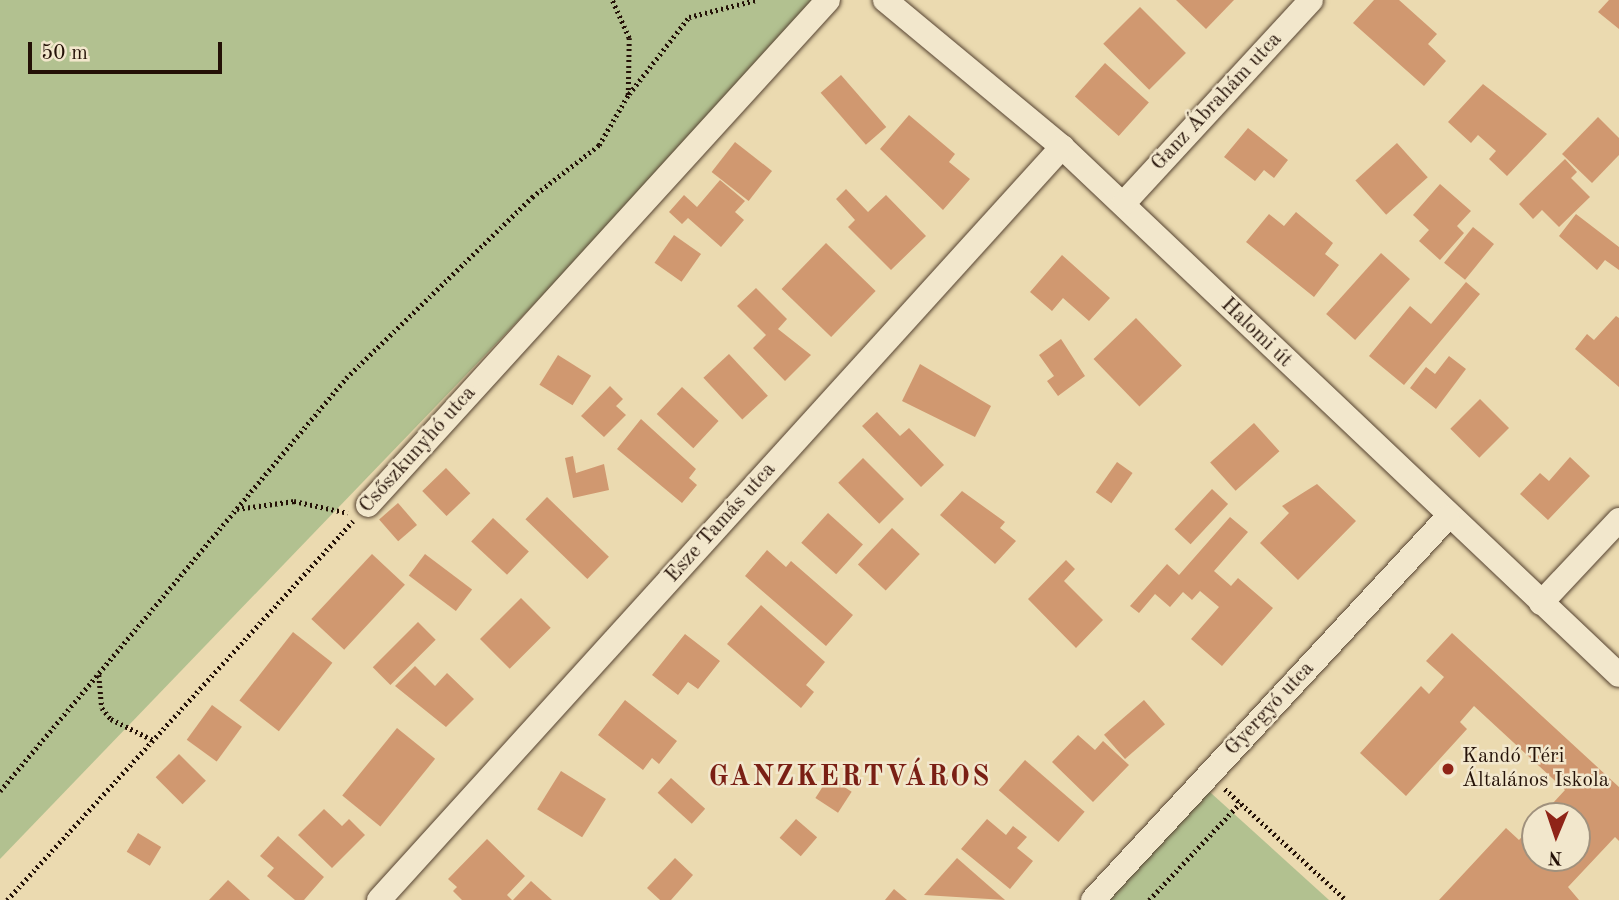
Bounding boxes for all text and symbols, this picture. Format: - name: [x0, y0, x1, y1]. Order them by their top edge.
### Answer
- scale bar: [32, 28, 226, 72]
- street label: Ganz Ábrahám utca: [1146, 28, 1288, 176]
- text: 50 m: [41, 43, 88, 64]
- street label: Halomi út: [1215, 293, 1297, 373]
- street label: Csőszkunyhó utca: [354, 381, 482, 519]
- street label: Esze Tamás utca: [661, 458, 781, 588]
- street label: Gyergyó utca: [1220, 657, 1320, 761]
- place label: Kandó Téri Általános Iskola: [1462, 744, 1609, 794]
- district label: GANZKERTVÁROS: [710, 761, 990, 795]
- marker: Kandó Téri Általános Iskola: [1440, 761, 1456, 777]
- north arrow: [1521, 802, 1591, 872]
- text: N: [1548, 847, 1563, 866]

